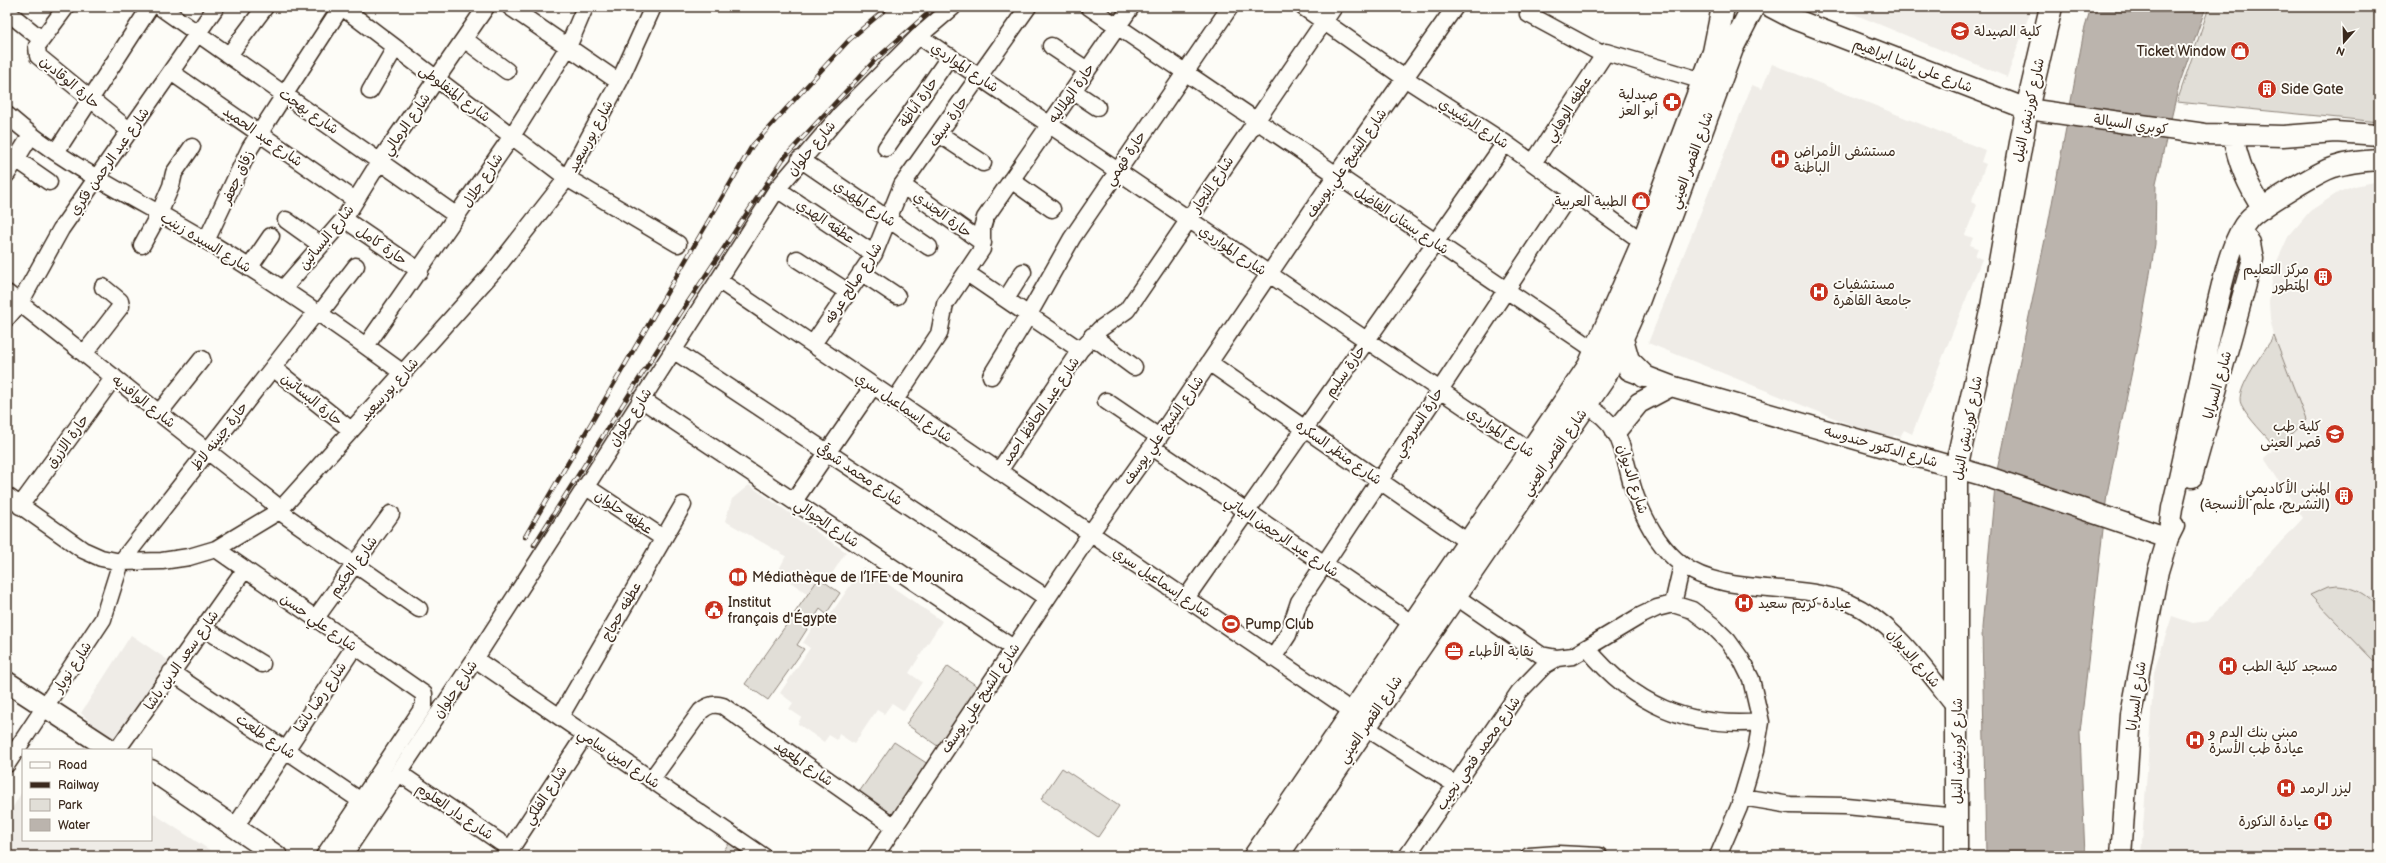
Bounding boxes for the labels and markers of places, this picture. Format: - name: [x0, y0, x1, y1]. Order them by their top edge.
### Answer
- school or university icon: كلية الصيدلة: [1949, 20, 1971, 42]
- place label: كلية الصيدلة: [1974, 23, 2042, 40]
- shop icon: Ticket Window: [2229, 40, 2251, 62]
- place label: Ticket Window: [2136, 43, 2227, 60]
- building icon: Side Gate: [2256, 78, 2278, 100]
- place label: Side Gate: [2281, 81, 2343, 98]
- place label: صيدلية أبو العز: [1619, 86, 1659, 119]
- pharmacy icon: صيدلية أبو العز: [1661, 91, 1683, 113]
- place label: مستشفى الأمراض الباطنة: [1794, 142, 1896, 176]
- hospital icon: مستشفى الأمراض الباطنة: [1769, 148, 1791, 170]
- shop icon: الطبية العربية: [1630, 190, 1652, 212]
- place label: الطبية العربية: [1554, 193, 1627, 210]
- place label: مركز التعليم المتطور: [2243, 261, 2309, 295]
- building icon: مركز التعليم المتطور: [2312, 266, 2334, 288]
- place label: مستشفيات جامعة القاهرة: [1833, 276, 1912, 309]
- hospital icon: مستشفيات جامعة القاهرة: [1808, 281, 1830, 303]
- place label: كلية طب قصر العينى: [2260, 418, 2321, 451]
- school or university icon: كلية طب قصر العينى: [2324, 423, 2346, 445]
- place label: المبنى الأكاديمي (التشريح، علم الأنسجة): [2200, 479, 2330, 515]
- building icon: المبنى الأكاديمي (التشريح، علم الأنسجة): [2333, 485, 2355, 507]
- library icon: Médiathèque de l’IFE de Mounira: [727, 566, 749, 588]
- place label: Médiathèque de l’IFE de Mounira: [752, 569, 964, 586]
- hospital icon: عيادة كريم سعيد: [1733, 592, 1755, 614]
- place label: Institut français d'Égypte: [728, 594, 837, 627]
- place label: عيادة كريم سعيد: [1758, 595, 1851, 614]
- public building icon: Institut français d'Égypte: [703, 599, 725, 621]
- sports icon: Pump Club: [1220, 613, 1242, 635]
- place label: Pump Club: [1245, 616, 1314, 633]
- office icon: نقابة الأطباء: [1443, 640, 1465, 662]
- place label: نقابة الأطباء: [1468, 642, 1534, 660]
- hospital icon: مسجد كلية الطب: [2217, 655, 2239, 677]
- place label: مسجد كلية الطب: [2242, 658, 2338, 675]
- place label: مبنى بنك الدم و عيادة طب الأسرة: [2208, 724, 2304, 757]
- hospital icon: مبنى بنك الدم و عيادة طب الأسرة: [2184, 729, 2206, 751]
- hospital icon: ليزر الرمد: [2275, 777, 2297, 799]
- place label: ليزر الرمد: [2300, 780, 2352, 797]
- hospital icon: عيادة الذكورة: [2312, 810, 2334, 832]
- place label: عيادة الذكورة: [2238, 813, 2309, 830]

